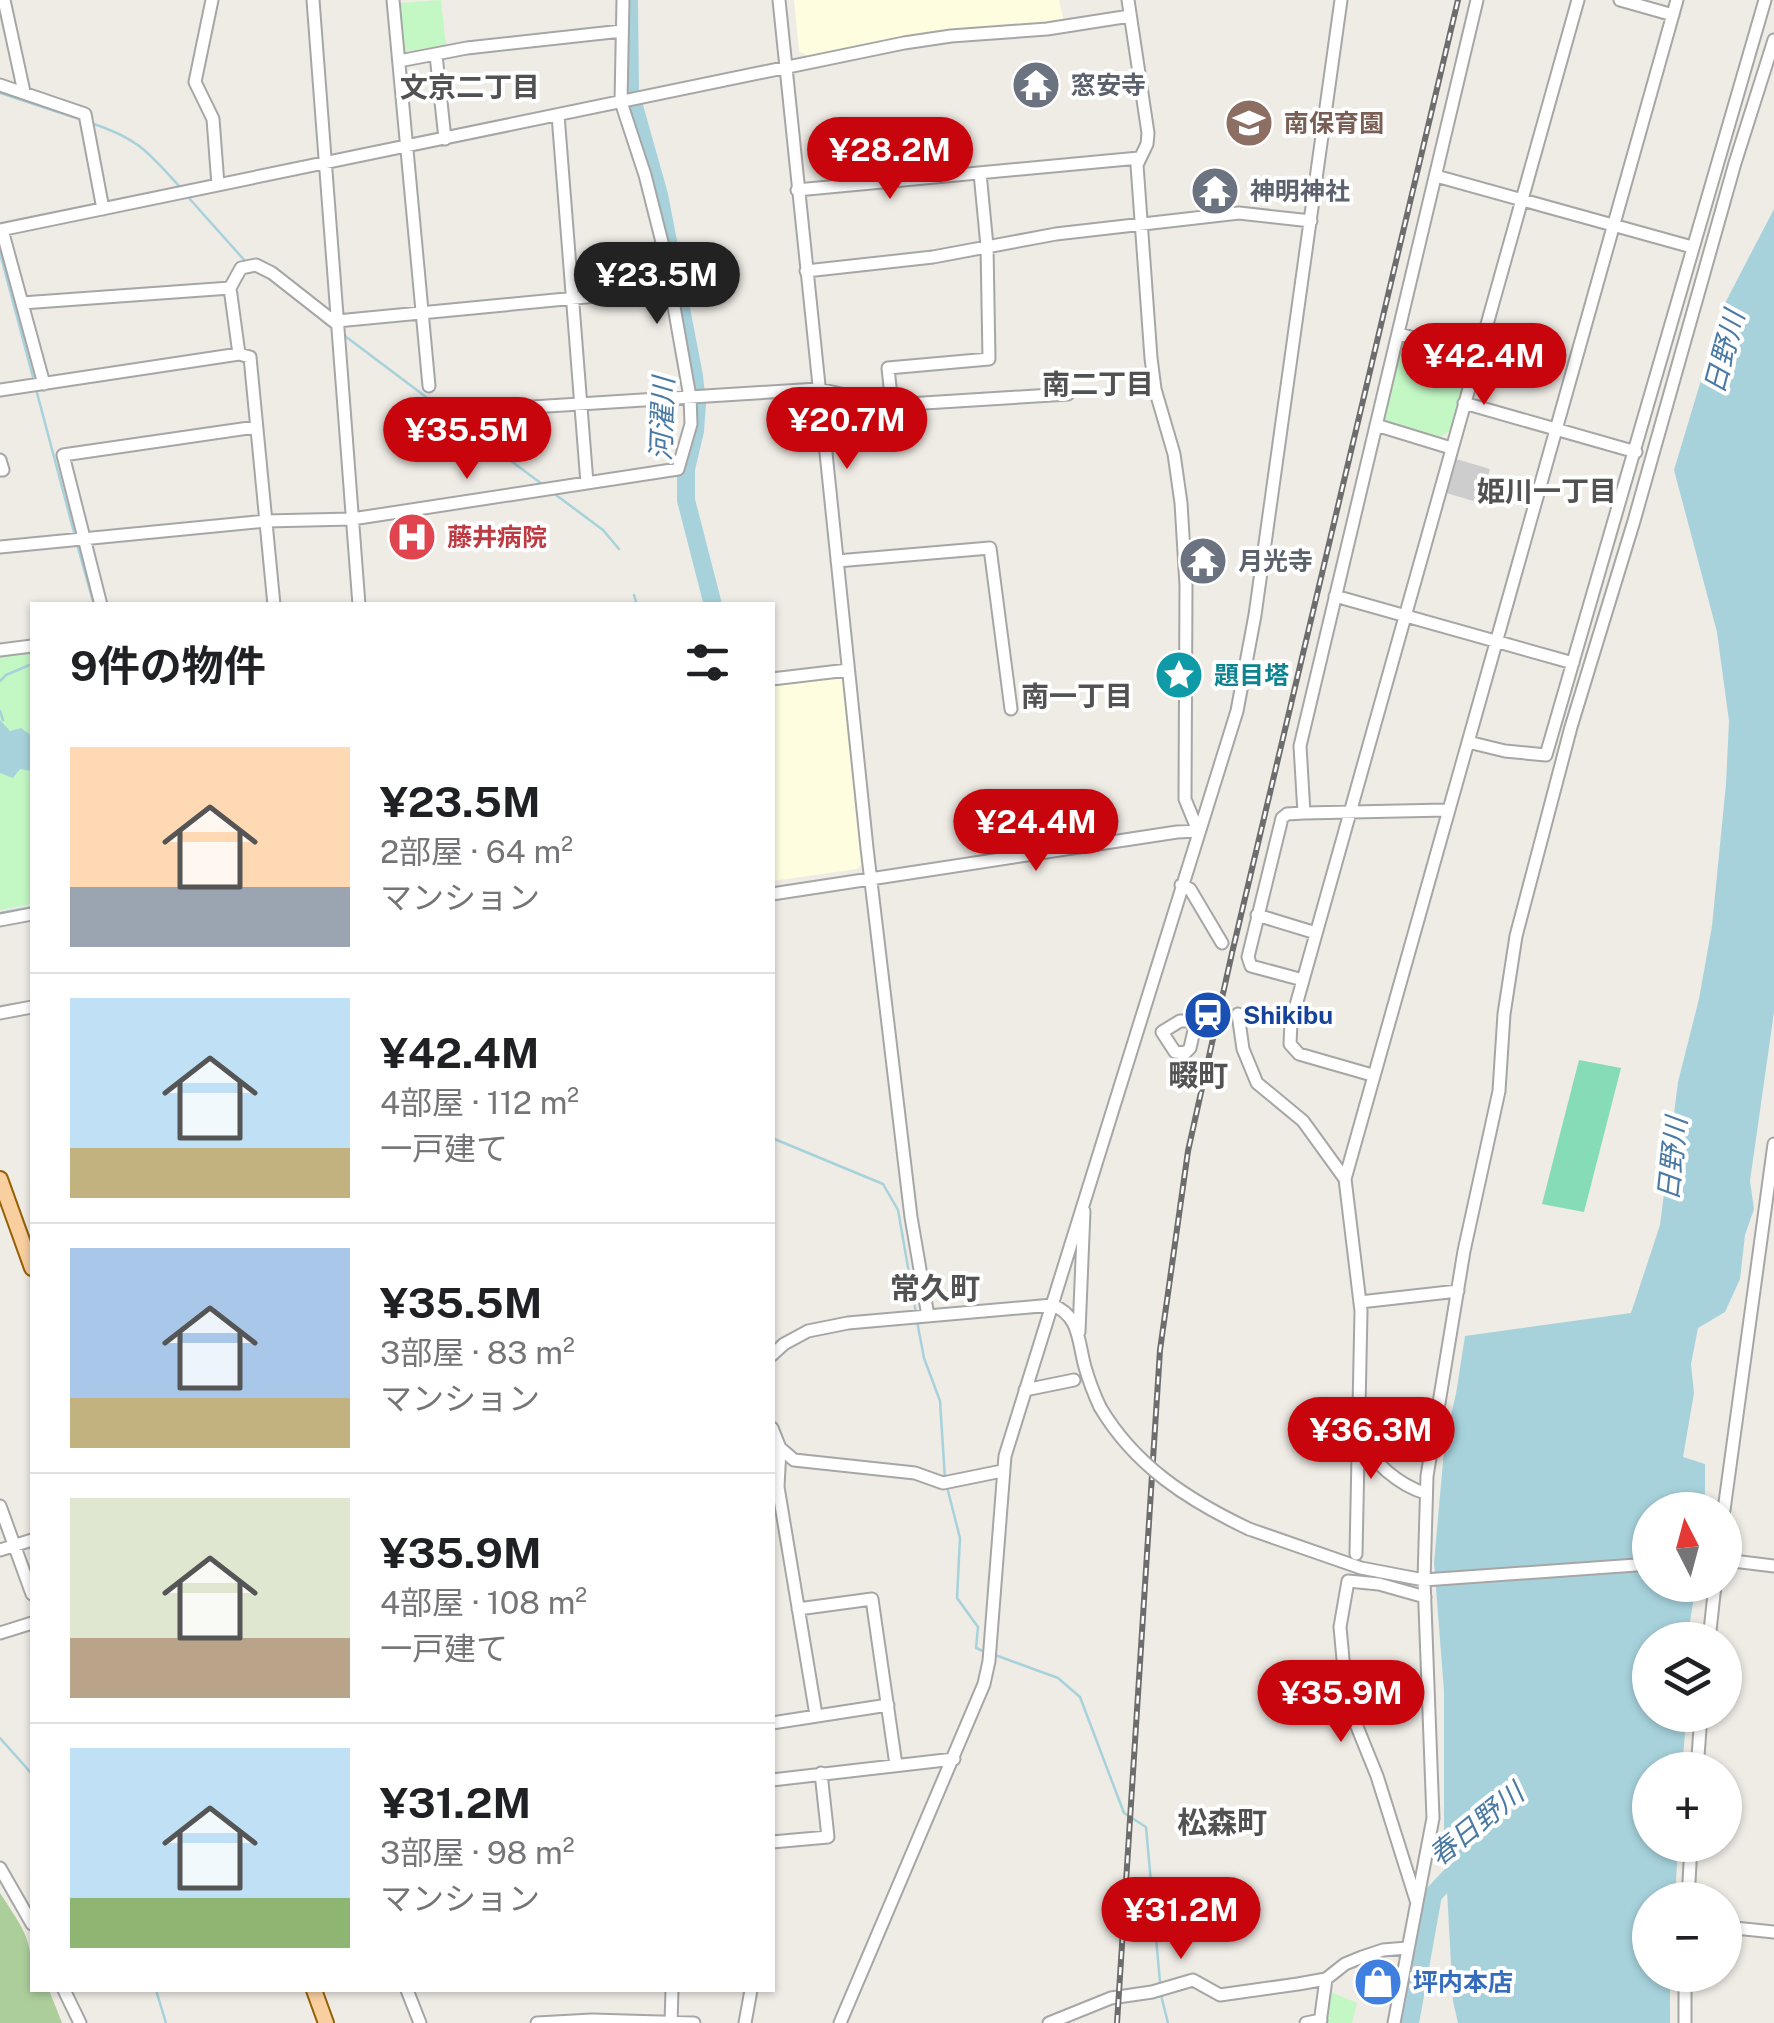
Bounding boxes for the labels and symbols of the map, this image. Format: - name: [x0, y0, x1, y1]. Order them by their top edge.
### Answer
- temple icon: 窓安寺: [1010, 59, 1062, 111]
- district label: 文京二丁目: [400, 70, 540, 103]
- place label: 窓安寺: [1071, 70, 1146, 100]
- school or university icon: 南保育園: [1223, 97, 1275, 149]
- place label: 南保育園: [1284, 108, 1384, 138]
- pin: ¥28.2M: [809, 117, 971, 202]
- temple icon: 神明神社: [1189, 165, 1241, 217]
- place label: 神明神社: [1250, 176, 1350, 206]
- pin: ¥23.5M: [576, 242, 738, 327]
- water label: 日野川: [1697, 304, 1751, 397]
- pin: ¥42.4M: [1403, 323, 1565, 408]
- district label: 南二丁目: [1042, 367, 1154, 400]
- water label: 河濯川: [644, 373, 680, 462]
- pin: ¥20.7M: [766, 387, 928, 472]
- pin: ¥35.5M: [386, 397, 548, 482]
- district label: 姫川一丁目: [1477, 474, 1617, 507]
- hospital icon: 藤井病院: [386, 511, 438, 563]
- place label: 藤井病院: [447, 522, 547, 552]
- temple icon: 月光寺: [1177, 535, 1229, 587]
- place label: 月光寺: [1238, 546, 1313, 576]
- place icon: 題目塔: [1153, 649, 1205, 701]
- place label: 題目塔: [1214, 660, 1289, 690]
- district label: 南一丁目: [1021, 679, 1133, 712]
- pin: ¥24.4M: [955, 789, 1117, 874]
- station icon: Shikibu: [1182, 989, 1234, 1041]
- place label: Shikibu: [1243, 1000, 1333, 1030]
- district label: 畷町: [1168, 1057, 1228, 1093]
- water label: 日野川: [1651, 1112, 1693, 1202]
- district label: 常久町: [890, 1270, 980, 1306]
- pin: ¥36.3M: [1290, 1397, 1452, 1482]
- north arrow: [1632, 1492, 1742, 1602]
- pin: ¥35.9M: [1260, 1660, 1422, 1745]
- water label: 春日野川: [1422, 1774, 1532, 1872]
- district label: 松森町: [1177, 1804, 1267, 1840]
- pin: ¥31.2M: [1100, 1877, 1262, 1962]
- shop icon: 坪内本店: [1352, 1956, 1404, 2008]
- place label: 坪内本店: [1413, 1967, 1513, 1997]

